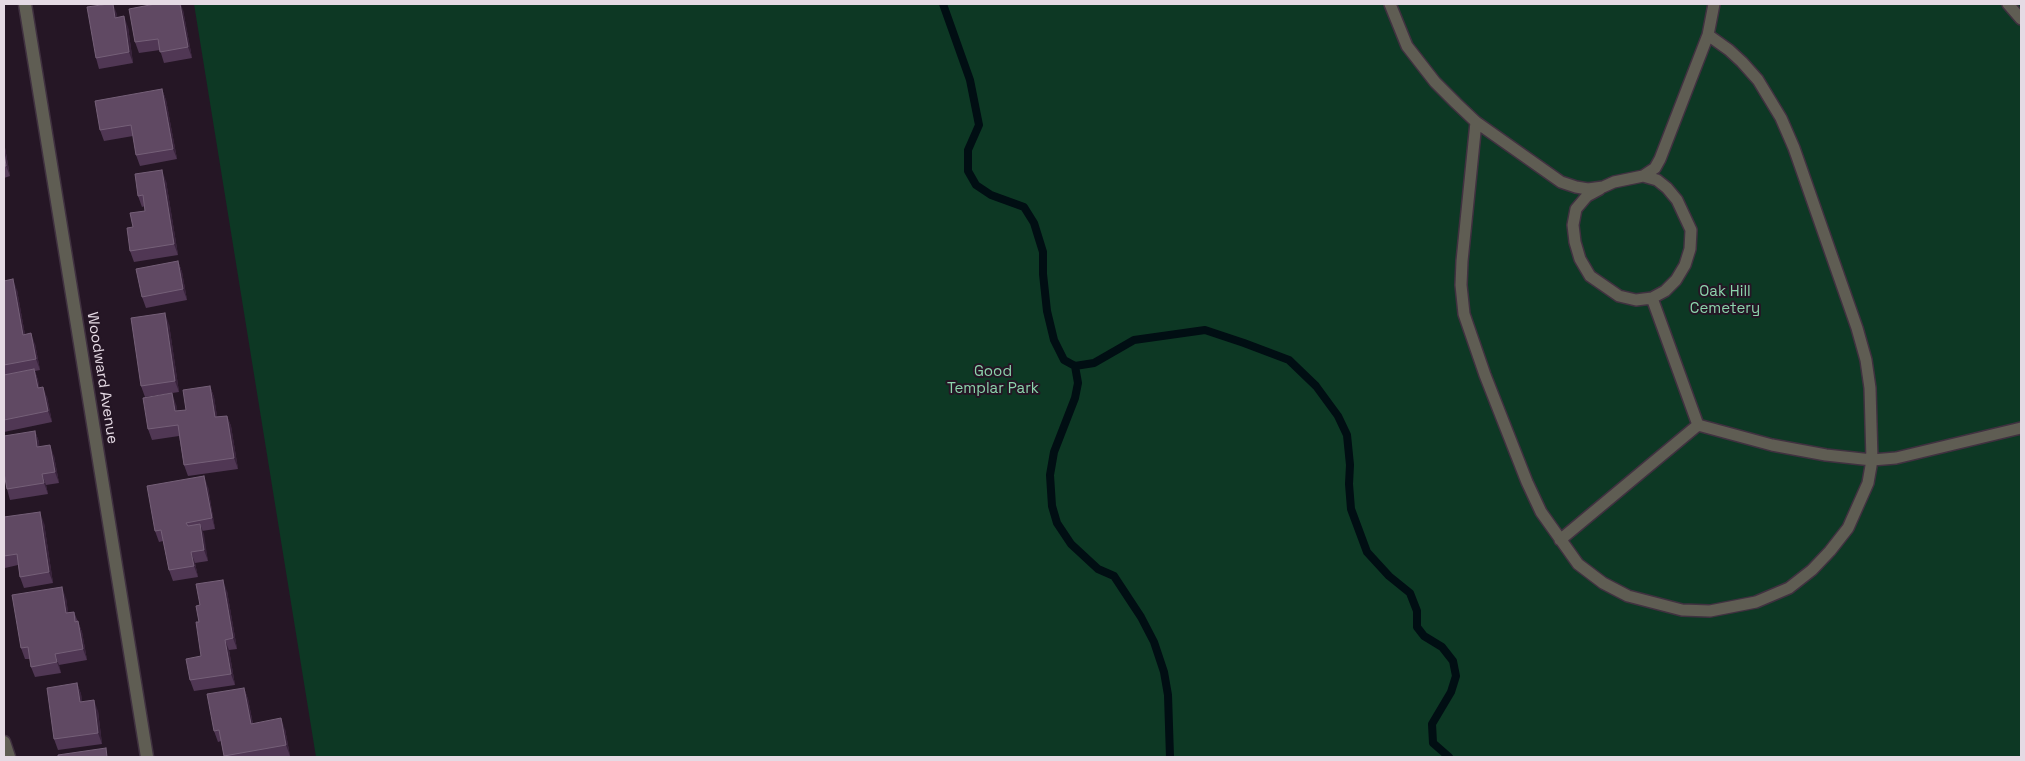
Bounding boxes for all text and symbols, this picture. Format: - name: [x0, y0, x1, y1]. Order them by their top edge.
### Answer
- park label: Oak Hill Cemetery: [1690, 283, 1760, 318]
- street label: Woodward Avenue: [83, 311, 121, 445]
- park label: Good Templar Park: [947, 363, 1039, 398]

